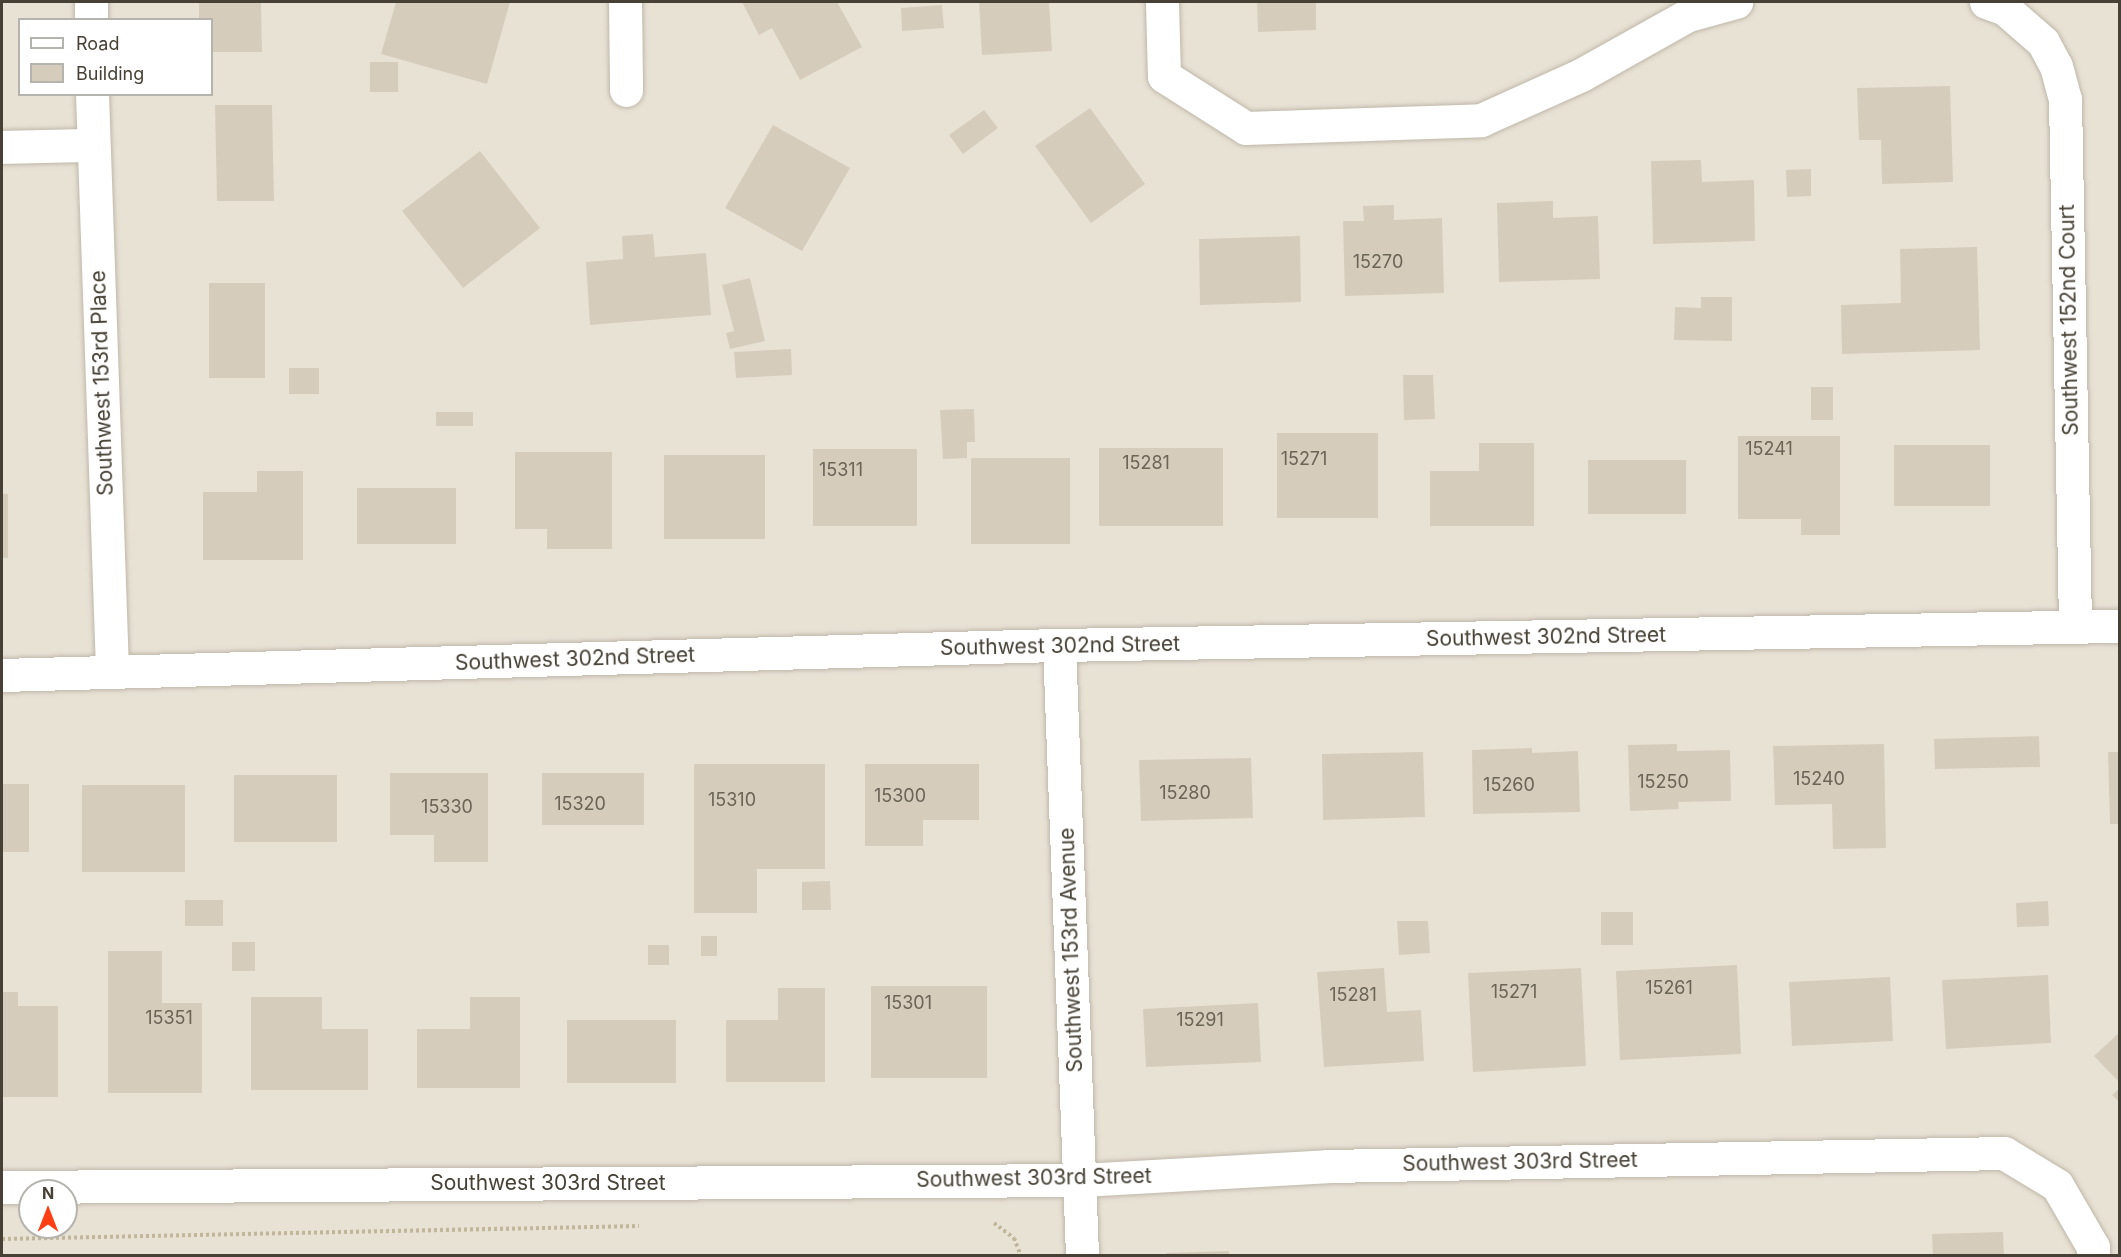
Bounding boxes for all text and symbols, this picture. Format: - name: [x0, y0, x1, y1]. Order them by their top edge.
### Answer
- legend: [18, 18, 213, 96]
- text: Road: [76, 33, 119, 54]
- text: Building: [76, 63, 144, 84]
- street label: Southwest 152nd Court: [2054, 204, 2084, 436]
- house number: 15270: [1353, 251, 1403, 273]
- street label: Southwest 153rd Place: [85, 270, 119, 496]
- house number: 15241: [1745, 438, 1793, 460]
- house number: 15271: [1281, 448, 1327, 470]
- house number: 15281: [1122, 452, 1170, 474]
- house number: 15311: [819, 459, 863, 481]
- street label: Southwest 302nd Street: [1426, 622, 1666, 652]
- street label: Southwest 302nd Street: [940, 631, 1180, 661]
- street label: Southwest 302nd Street: [455, 642, 695, 676]
- house number: 15240: [1793, 768, 1845, 790]
- house number: 15250: [1637, 771, 1689, 793]
- house number: 15260: [1483, 774, 1535, 796]
- house number: 15280: [1159, 782, 1211, 804]
- house number: 15300: [874, 785, 926, 807]
- house number: 15310: [708, 789, 756, 811]
- house number: 15320: [554, 793, 606, 815]
- house number: 15330: [421, 796, 473, 818]
- street label: Southwest 153rd Avenue: [1054, 827, 1088, 1073]
- house number: 15261: [1645, 977, 1693, 999]
- house number: 15271: [1491, 981, 1537, 1003]
- house number: 15281: [1329, 984, 1377, 1006]
- house number: 15301: [884, 992, 932, 1014]
- house number: 15351: [145, 1007, 193, 1029]
- house number: 15291: [1176, 1009, 1224, 1031]
- street label: Southwest 303rd Street: [1402, 1147, 1638, 1177]
- street label: Southwest 303rd Street: [916, 1163, 1152, 1193]
- street label: Southwest 303rd Street: [430, 1170, 666, 1196]
- north arrow: [18, 1179, 78, 1239]
- text: N: [42, 1183, 54, 1203]

